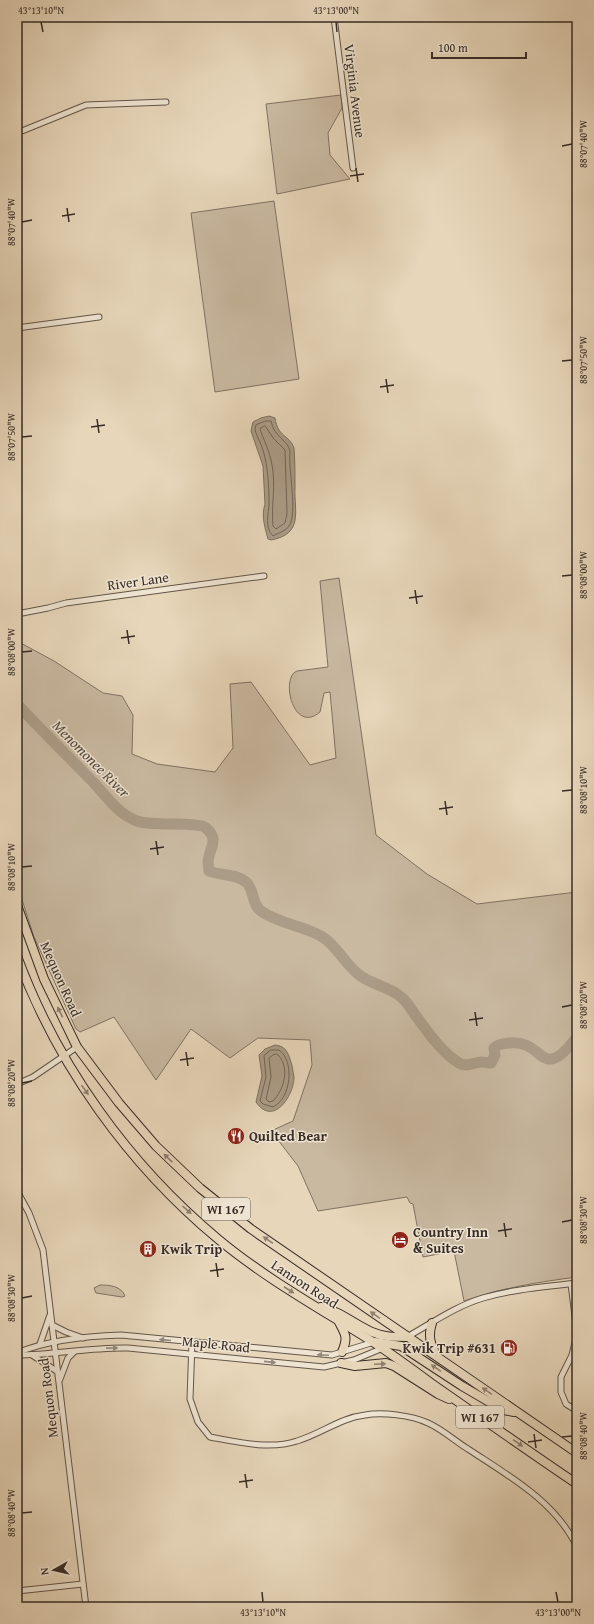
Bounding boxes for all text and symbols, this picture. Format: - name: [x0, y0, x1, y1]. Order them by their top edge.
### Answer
- text: 43°13'10"N: [18, 3, 64, 18]
- text: 43°13'00"N: [313, 3, 359, 18]
- scale bar: [432, 34, 526, 60]
- text: 100 m: [438, 39, 468, 56]
- street label: Virginia Avenue: [339, 43, 371, 139]
- text: 88°07'40"W: [576, 120, 591, 168]
- text: 88°07'40"W: [4, 198, 19, 246]
- text: 88°07'50"W: [576, 336, 591, 384]
- text: 88°07'50"W: [4, 413, 19, 461]
- text: 88°08'00"W: [576, 551, 591, 599]
- street label: River Lane: [106, 567, 170, 595]
- text: 88°08'00"W: [4, 628, 19, 676]
- water label: Menomonee River: [48, 715, 135, 802]
- text: 88°08'10"W: [576, 766, 591, 814]
- text: 88°08'10"W: [4, 843, 19, 891]
- street label: Mequon Road: [36, 938, 87, 1020]
- text: 88°08'20"W: [576, 981, 591, 1029]
- one-way arrow: [57, 1006, 63, 1017]
- text: 88°08'20"W: [4, 1059, 19, 1107]
- one-way arrow: [81, 1084, 89, 1095]
- restaurant icon: Quilted Bear: [226, 1126, 246, 1146]
- place label: Quilted Bear: [249, 1126, 328, 1146]
- one-way arrow: [163, 1153, 173, 1162]
- text: 88°08'30"W: [576, 1196, 591, 1244]
- road number: WI 167: [202, 1198, 250, 1220]
- one-way arrow: [182, 1206, 192, 1215]
- place label: Country Inn & Suites: [413, 1222, 489, 1258]
- hotel icon: Country Inn & Suites: [390, 1230, 410, 1250]
- one-way arrow: [263, 1236, 273, 1244]
- building icon: Kwik Trip: [138, 1239, 158, 1259]
- place label: Kwik Trip: [161, 1239, 222, 1259]
- street label: Lannon Road: [267, 1255, 343, 1314]
- text: 88°08'30"W: [4, 1274, 19, 1322]
- one-way arrow: [284, 1286, 294, 1294]
- one-way arrow: [369, 1311, 380, 1319]
- street label: Maple Road: [181, 1330, 252, 1358]
- one-way arrow: [159, 1336, 171, 1343]
- place label: Kwik Trip #631: [403, 1338, 496, 1358]
- fuel station icon: Kwik Trip #631: [499, 1338, 519, 1358]
- one-way arrow: [106, 1344, 118, 1351]
- one-way arrow: [317, 1351, 329, 1358]
- street label: Mequon Road: [33, 1356, 63, 1439]
- one-way arrow: [264, 1359, 276, 1365]
- one-way arrow: [374, 1361, 387, 1367]
- one-way arrow: [430, 1364, 441, 1372]
- one-way arrow: [482, 1387, 492, 1395]
- road number: WI 167: [456, 1406, 504, 1428]
- text: 88°08'40"W: [576, 1412, 591, 1460]
- one-way arrow: [512, 1439, 523, 1447]
- text: 88°08'40"W: [4, 1489, 19, 1537]
- north arrow: [34, 1550, 74, 1590]
- text: N: [36, 1566, 53, 1576]
- text: 43°13'10"N: [240, 1605, 286, 1620]
- text: 43°13'00"N: [535, 1605, 581, 1620]

